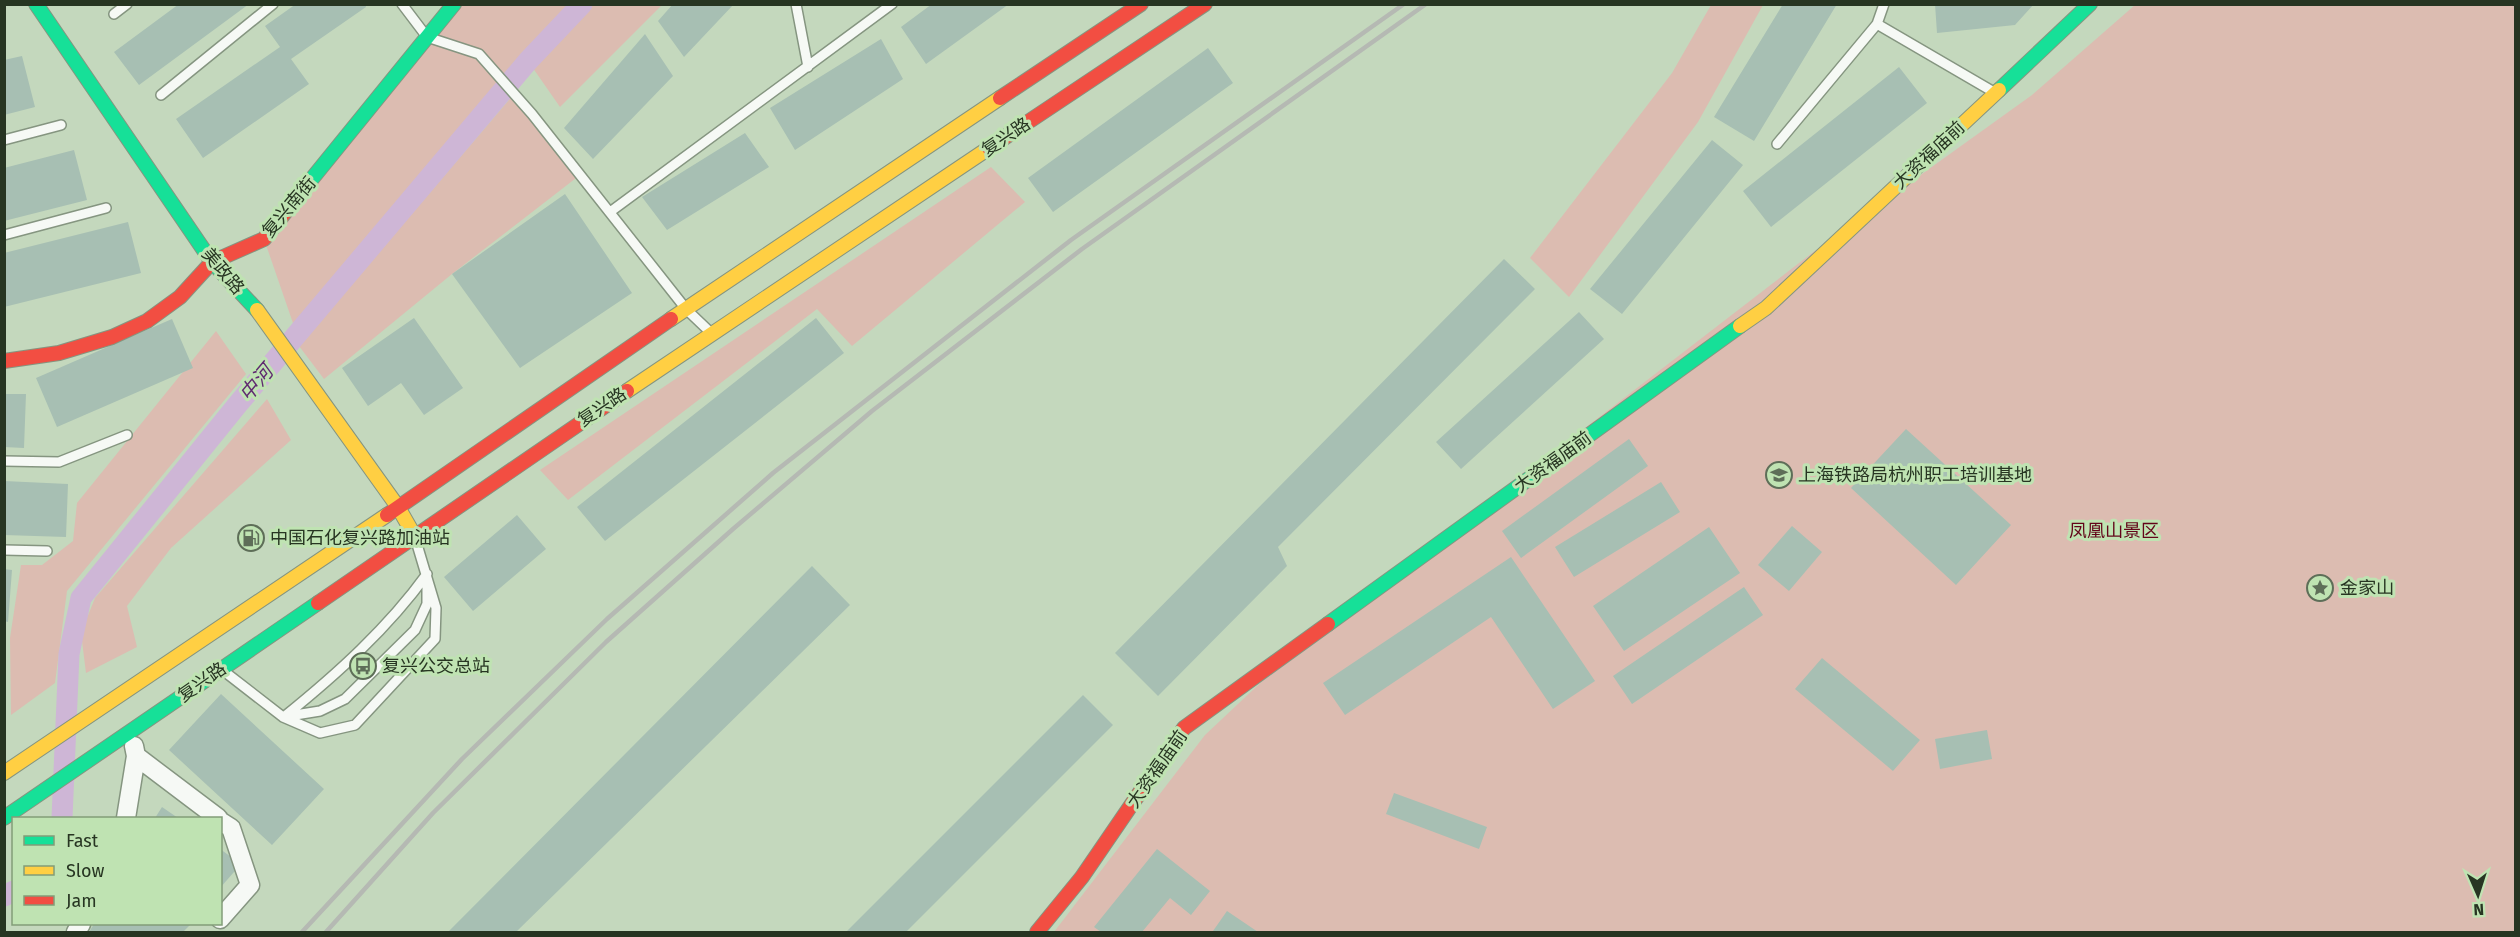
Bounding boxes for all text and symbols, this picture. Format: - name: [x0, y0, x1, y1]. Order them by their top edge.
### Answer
- street label: 复兴路: [977, 113, 1035, 161]
- street label: 大资福庙前: [1889, 116, 1969, 194]
- street label: 复兴南街: [257, 172, 321, 242]
- street label: 美政路: [197, 243, 249, 299]
- water label: 中河: [234, 357, 281, 406]
- street label: 复兴路: [573, 383, 631, 431]
- street label: 大资福庙前: [1510, 427, 1596, 497]
- school or university icon: 上海铁路局杭州职工培训基地: [1764, 460, 1794, 490]
- place label: 上海铁路局杭州职工培训基地: [1798, 464, 2032, 486]
- park label: 凤凰山景区: [2069, 520, 2159, 542]
- fuel station icon: 中国石化复兴路加油站: [236, 523, 266, 553]
- place label: 中国石化复兴路加油站: [270, 527, 450, 549]
- place icon: 金家山: [2305, 573, 2335, 603]
- place label: 金家山: [2340, 577, 2394, 599]
- bus stop icon: 复兴公交总站: [348, 651, 378, 681]
- place label: 复兴公交总站: [382, 655, 490, 677]
- street label: 复兴路: [174, 658, 230, 706]
- street label: 大资福庙前: [1122, 726, 1192, 812]
- legend: [12, 817, 222, 925]
- text: Fast: [66, 830, 99, 852]
- text: Slow: [66, 860, 105, 882]
- north arrow: [2448, 865, 2508, 925]
- text: Jam: [66, 890, 97, 912]
- text: N: [2473, 900, 2485, 919]

